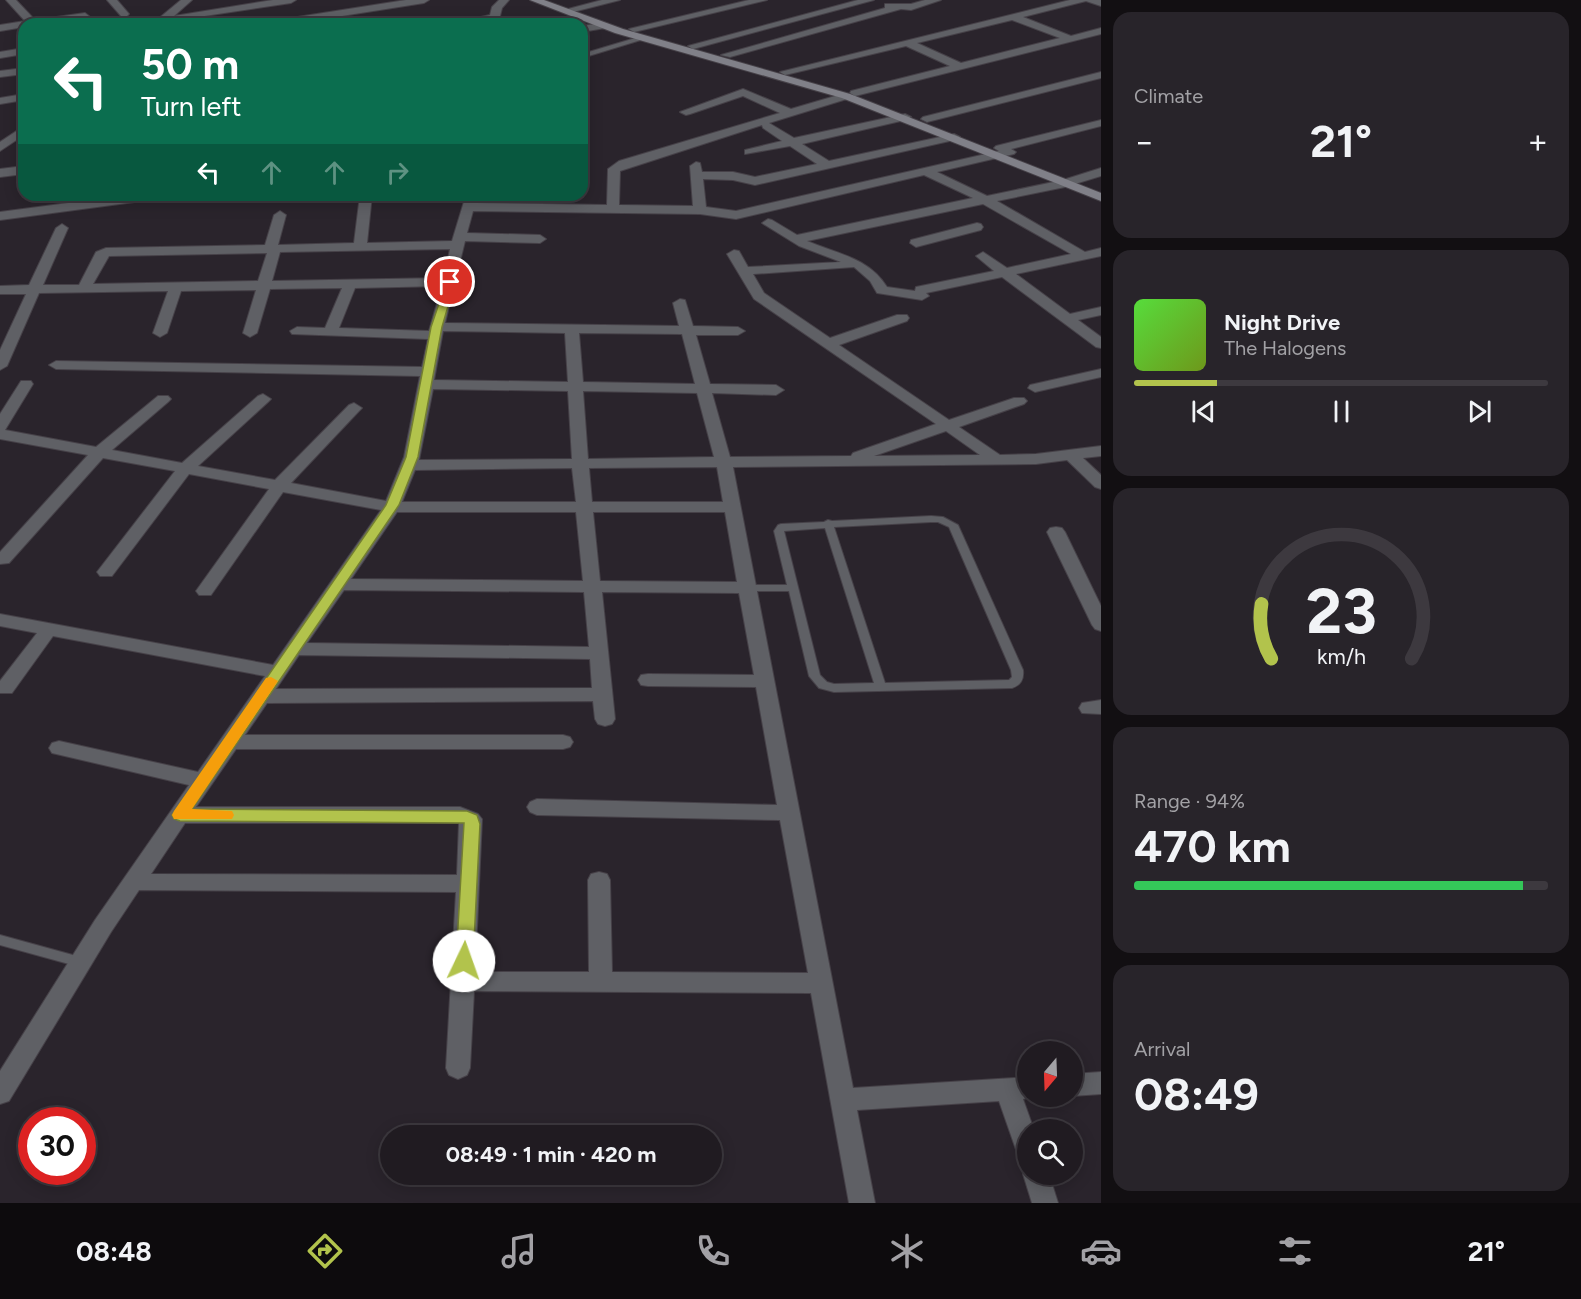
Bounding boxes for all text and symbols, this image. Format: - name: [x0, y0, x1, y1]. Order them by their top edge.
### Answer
- text: 50 m: [141, 39, 239, 90]
- icon: left: [42, 42, 120, 120]
- text: Climate: [1134, 84, 1203, 108]
- text: Turn left: [141, 90, 241, 123]
- text: 21°: [1310, 114, 1372, 168]
- text: −: [1134, 122, 1155, 161]
- text: +: [1527, 122, 1548, 161]
- icon: left: [192, 156, 225, 189]
- icon: ahead: [255, 156, 288, 189]
- icon: ahead: [318, 156, 351, 189]
- icon: right: [381, 156, 414, 189]
- pin: [424, 256, 475, 307]
- icon: arrive: [433, 265, 466, 298]
- text: Night Drive: [1224, 309, 1340, 336]
- text: The Halogens: [1224, 336, 1346, 360]
- icon: previous: [1187, 395, 1220, 428]
- icon: pause: [1325, 395, 1358, 428]
- icon: next: [1463, 395, 1496, 428]
- text: 23: [1306, 574, 1376, 649]
- text: km/h: [1317, 644, 1365, 669]
- text: Range · 94%: [1134, 789, 1245, 813]
- text: 470 km: [1134, 819, 1291, 873]
- position arrow: [432, 929, 496, 993]
- text: Arrival: [1134, 1037, 1190, 1061]
- north arrow: [1017, 1041, 1083, 1107]
- map controls: [1017, 1041, 1083, 1185]
- text: 08:49: [1134, 1067, 1259, 1121]
- speed limit sign: 30: [18, 1107, 96, 1185]
- button: search: [1017, 1119, 1083, 1185]
- text: 08:49 · 1 min · 420 m: [446, 1141, 656, 1168]
- icon: directions: [304, 1230, 346, 1272]
- icon: music: [498, 1230, 540, 1272]
- icon: phone: [692, 1230, 734, 1272]
- icon: climate: [886, 1230, 928, 1272]
- icon: car: [1080, 1230, 1122, 1272]
- icon: filters: [1274, 1230, 1316, 1272]
- text: 08:48: [76, 1235, 152, 1268]
- text: 21°: [1468, 1235, 1505, 1268]

